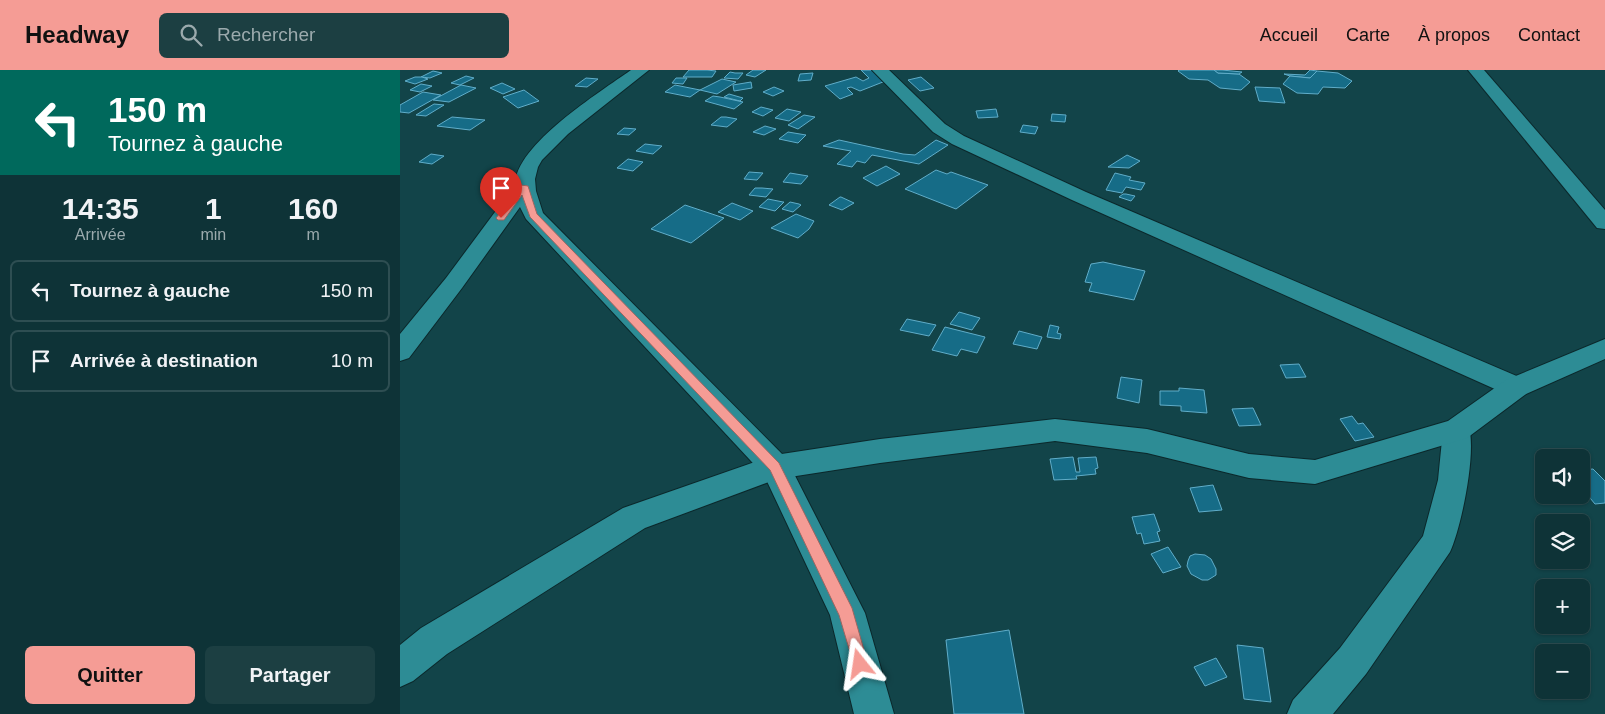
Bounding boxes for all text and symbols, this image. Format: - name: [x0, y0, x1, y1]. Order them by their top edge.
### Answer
- search box: [159, 13, 509, 58]
- text: Headway: [25, 21, 129, 48]
- icon: search: [177, 21, 205, 49]
- text: Rechercher: [217, 24, 315, 45]
- text: Accueil: [1260, 25, 1318, 45]
- text: Carte: [1346, 25, 1390, 45]
- text: À propos: [1418, 25, 1490, 45]
- text: Contact: [1518, 25, 1580, 45]
- icon: left: [25, 90, 90, 155]
- text: 150 m: [108, 90, 207, 129]
- text: Tournez à gauche: [108, 131, 283, 156]
- pin: [480, 167, 522, 218]
- icon: arrive: [487, 174, 515, 202]
- text: 14:35: [62, 192, 139, 225]
- text: 1: [205, 192, 222, 225]
- text: 160: [288, 192, 338, 225]
- text: Arrivée: [75, 226, 126, 243]
- text: min: [200, 226, 226, 243]
- text: m: [306, 226, 320, 243]
- icon: left: [27, 277, 55, 305]
- text: Tournez à gauche: [70, 280, 230, 301]
- text: 150 m: [320, 280, 373, 301]
- icon: arrive: [27, 347, 55, 375]
- text: Arrivée à destination: [70, 350, 258, 371]
- text: 10 m: [331, 350, 373, 371]
- map controls: [1535, 449, 1590, 699]
- button: sound: [1535, 449, 1590, 504]
- button: layers: [1535, 514, 1590, 569]
- button: +: [1535, 579, 1590, 634]
- position arrow: [833, 637, 885, 689]
- button: −: [1535, 644, 1590, 699]
- button: Quitter: [25, 646, 195, 704]
- button: Partager: [205, 646, 375, 704]

